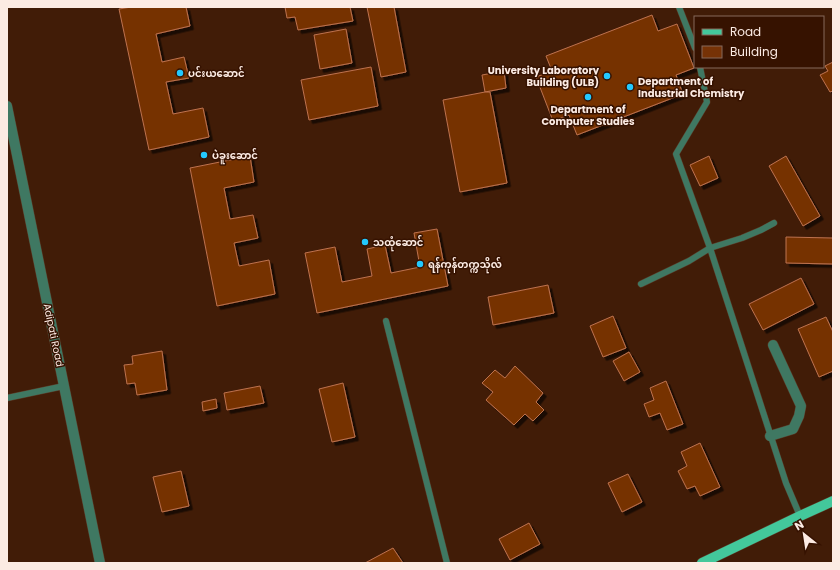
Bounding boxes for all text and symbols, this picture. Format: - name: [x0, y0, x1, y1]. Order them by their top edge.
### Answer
- legend: [694, 16, 824, 68]
- text: Road: [730, 23, 761, 40]
- text: Building: [730, 43, 778, 60]
- place label: University Laboratory Building (ULB): [488, 63, 600, 90]
- place label: ပင်းယဆောင်: [188, 66, 245, 81]
- marker: ပင်းယဆောင်: [175, 68, 185, 78]
- marker: University Laboratory Building (ULB): [602, 71, 612, 81]
- place label: Department of Industrial Chemistry: [638, 74, 745, 101]
- marker: Department of Industrial Chemistry: [625, 82, 635, 92]
- marker: Department of Computer Studies: [583, 92, 593, 102]
- place label: Department of Computer Studies: [541, 102, 635, 129]
- place label: ပဲခူးဆောင်: [212, 148, 258, 165]
- marker: ပဲခူးဆောင်: [199, 150, 209, 160]
- place label: သထုံဆောင်: [373, 235, 424, 252]
- marker: သထုံဆောင်: [360, 237, 370, 247]
- place label: ရန်ကုန်တက္ကသိုလ်: [428, 257, 502, 274]
- marker: ရန်ကုန်တက္ကသိုလ်: [415, 259, 425, 269]
- street label: Adipati Road: [39, 302, 68, 368]
- north arrow: [784, 514, 824, 554]
- text: N: [791, 516, 807, 534]

